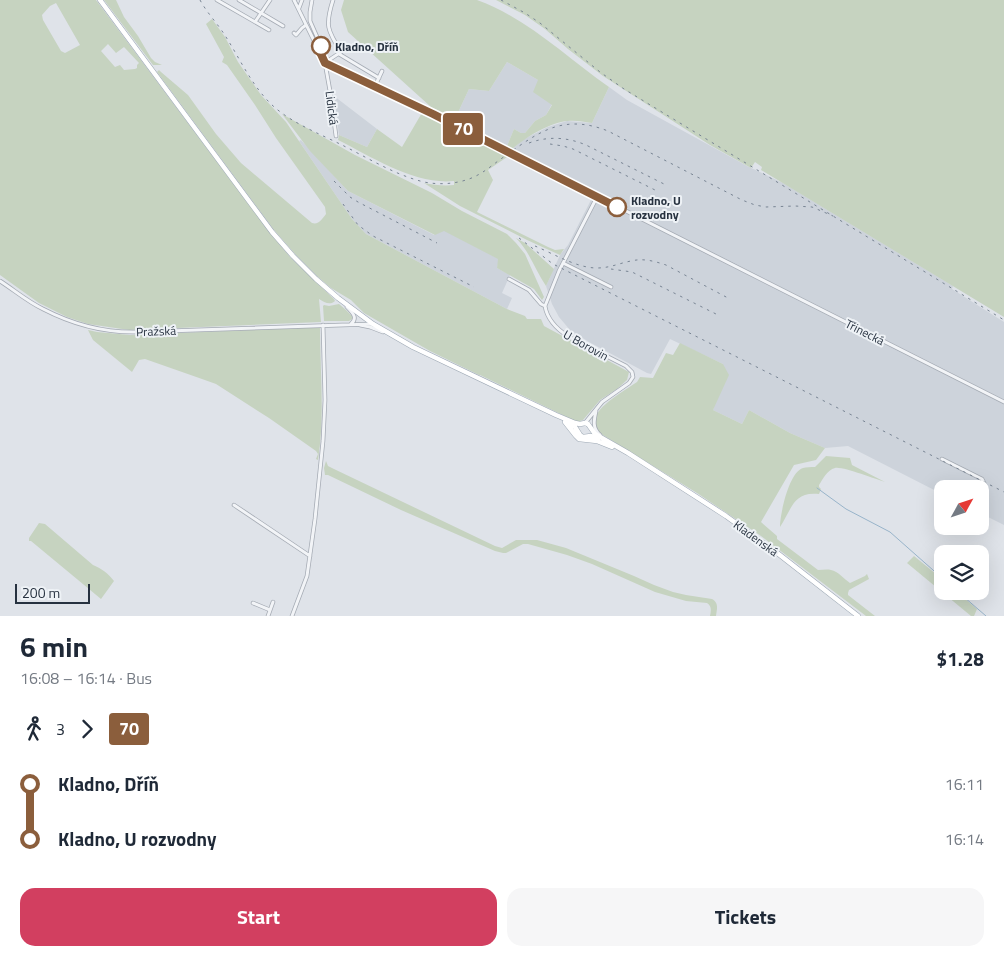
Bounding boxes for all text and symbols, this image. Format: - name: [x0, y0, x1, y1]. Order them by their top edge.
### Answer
- marker: Kladno, Dříň: [311, 36, 331, 56]
- place label: Kladno, Dříň: [335, 37, 399, 56]
- street label: Lidická: [320, 90, 344, 126]
- line badge: 70: [440, 113, 486, 145]
- text: 70: [453, 115, 473, 142]
- place label: Kladno, U rozvodny: [631, 191, 681, 224]
- marker: Kladno, U rozvodny: [607, 197, 627, 217]
- street label: Třinecká: [842, 314, 888, 350]
- street label: Pražská: [136, 321, 176, 341]
- street label: U Borovin: [560, 325, 612, 365]
- north arrow: [934, 480, 989, 535]
- map controls: [934, 480, 989, 600]
- street label: Kladenská: [729, 515, 783, 561]
- button: layers: [934, 545, 989, 600]
- scale bar: [15, 581, 90, 604]
- text: 200 m: [22, 582, 60, 603]
- text: 6 min: [20, 625, 88, 668]
- text: $1.28: [937, 644, 984, 673]
- text: 16:08 – 16:14 · Bus: [20, 666, 152, 690]
- icon: walk: [20, 715, 48, 743]
- icon: forward: [73, 715, 101, 743]
- text: 70: [119, 715, 139, 742]
- text: 3: [56, 717, 65, 741]
- text: Kladno, Dříň: [58, 769, 159, 798]
- text: 16:11: [945, 772, 984, 796]
- text: Kladno, U rozvodny: [58, 824, 217, 853]
- text: 16:14: [945, 827, 984, 851]
- button: Start: [20, 888, 497, 946]
- button: Tickets: [507, 888, 984, 946]

